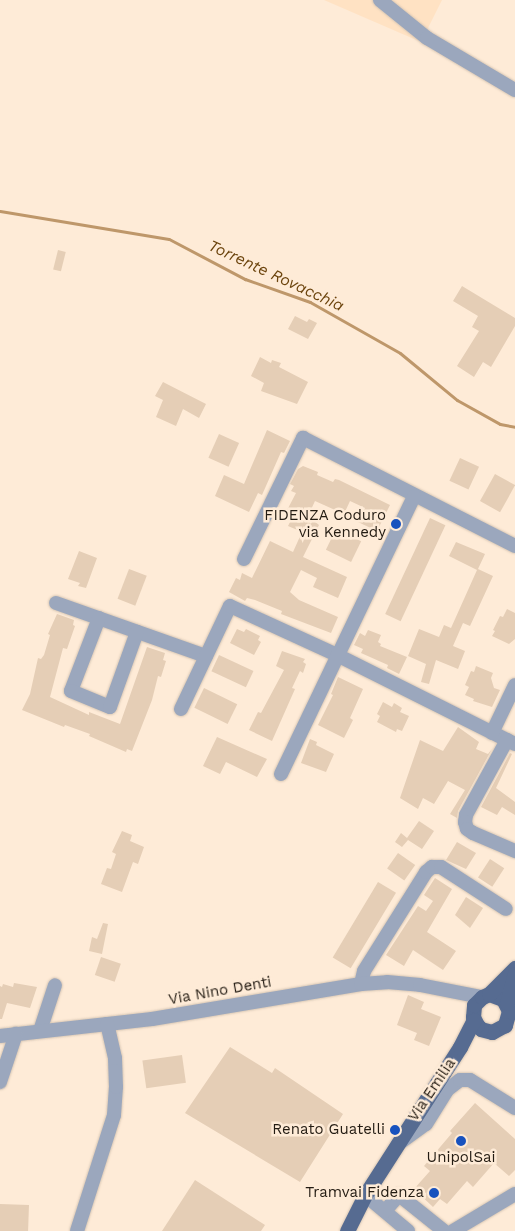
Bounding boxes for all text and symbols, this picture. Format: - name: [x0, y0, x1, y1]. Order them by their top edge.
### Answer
- water label: Torrente Rovacchia: [205, 236, 347, 316]
- place label: FIDENZA Coduro via Kennedy: [264, 506, 386, 541]
- marker: FIDENZA Coduro via Kennedy: [390, 518, 402, 530]
- street label: Via Nino Denti: [167, 973, 273, 1009]
- street label: Via Emilia: [404, 1055, 460, 1125]
- place label: Renato Guatelli: [272, 1121, 385, 1139]
- marker: Renato Guatelli: [389, 1124, 401, 1136]
- marker: UnipolSai: [455, 1135, 467, 1147]
- place label: UnipolSai: [427, 1149, 495, 1167]
- place label: Tramvai Fidenza: [305, 1184, 424, 1202]
- marker: Tramvai Fidenza: [428, 1187, 440, 1199]

